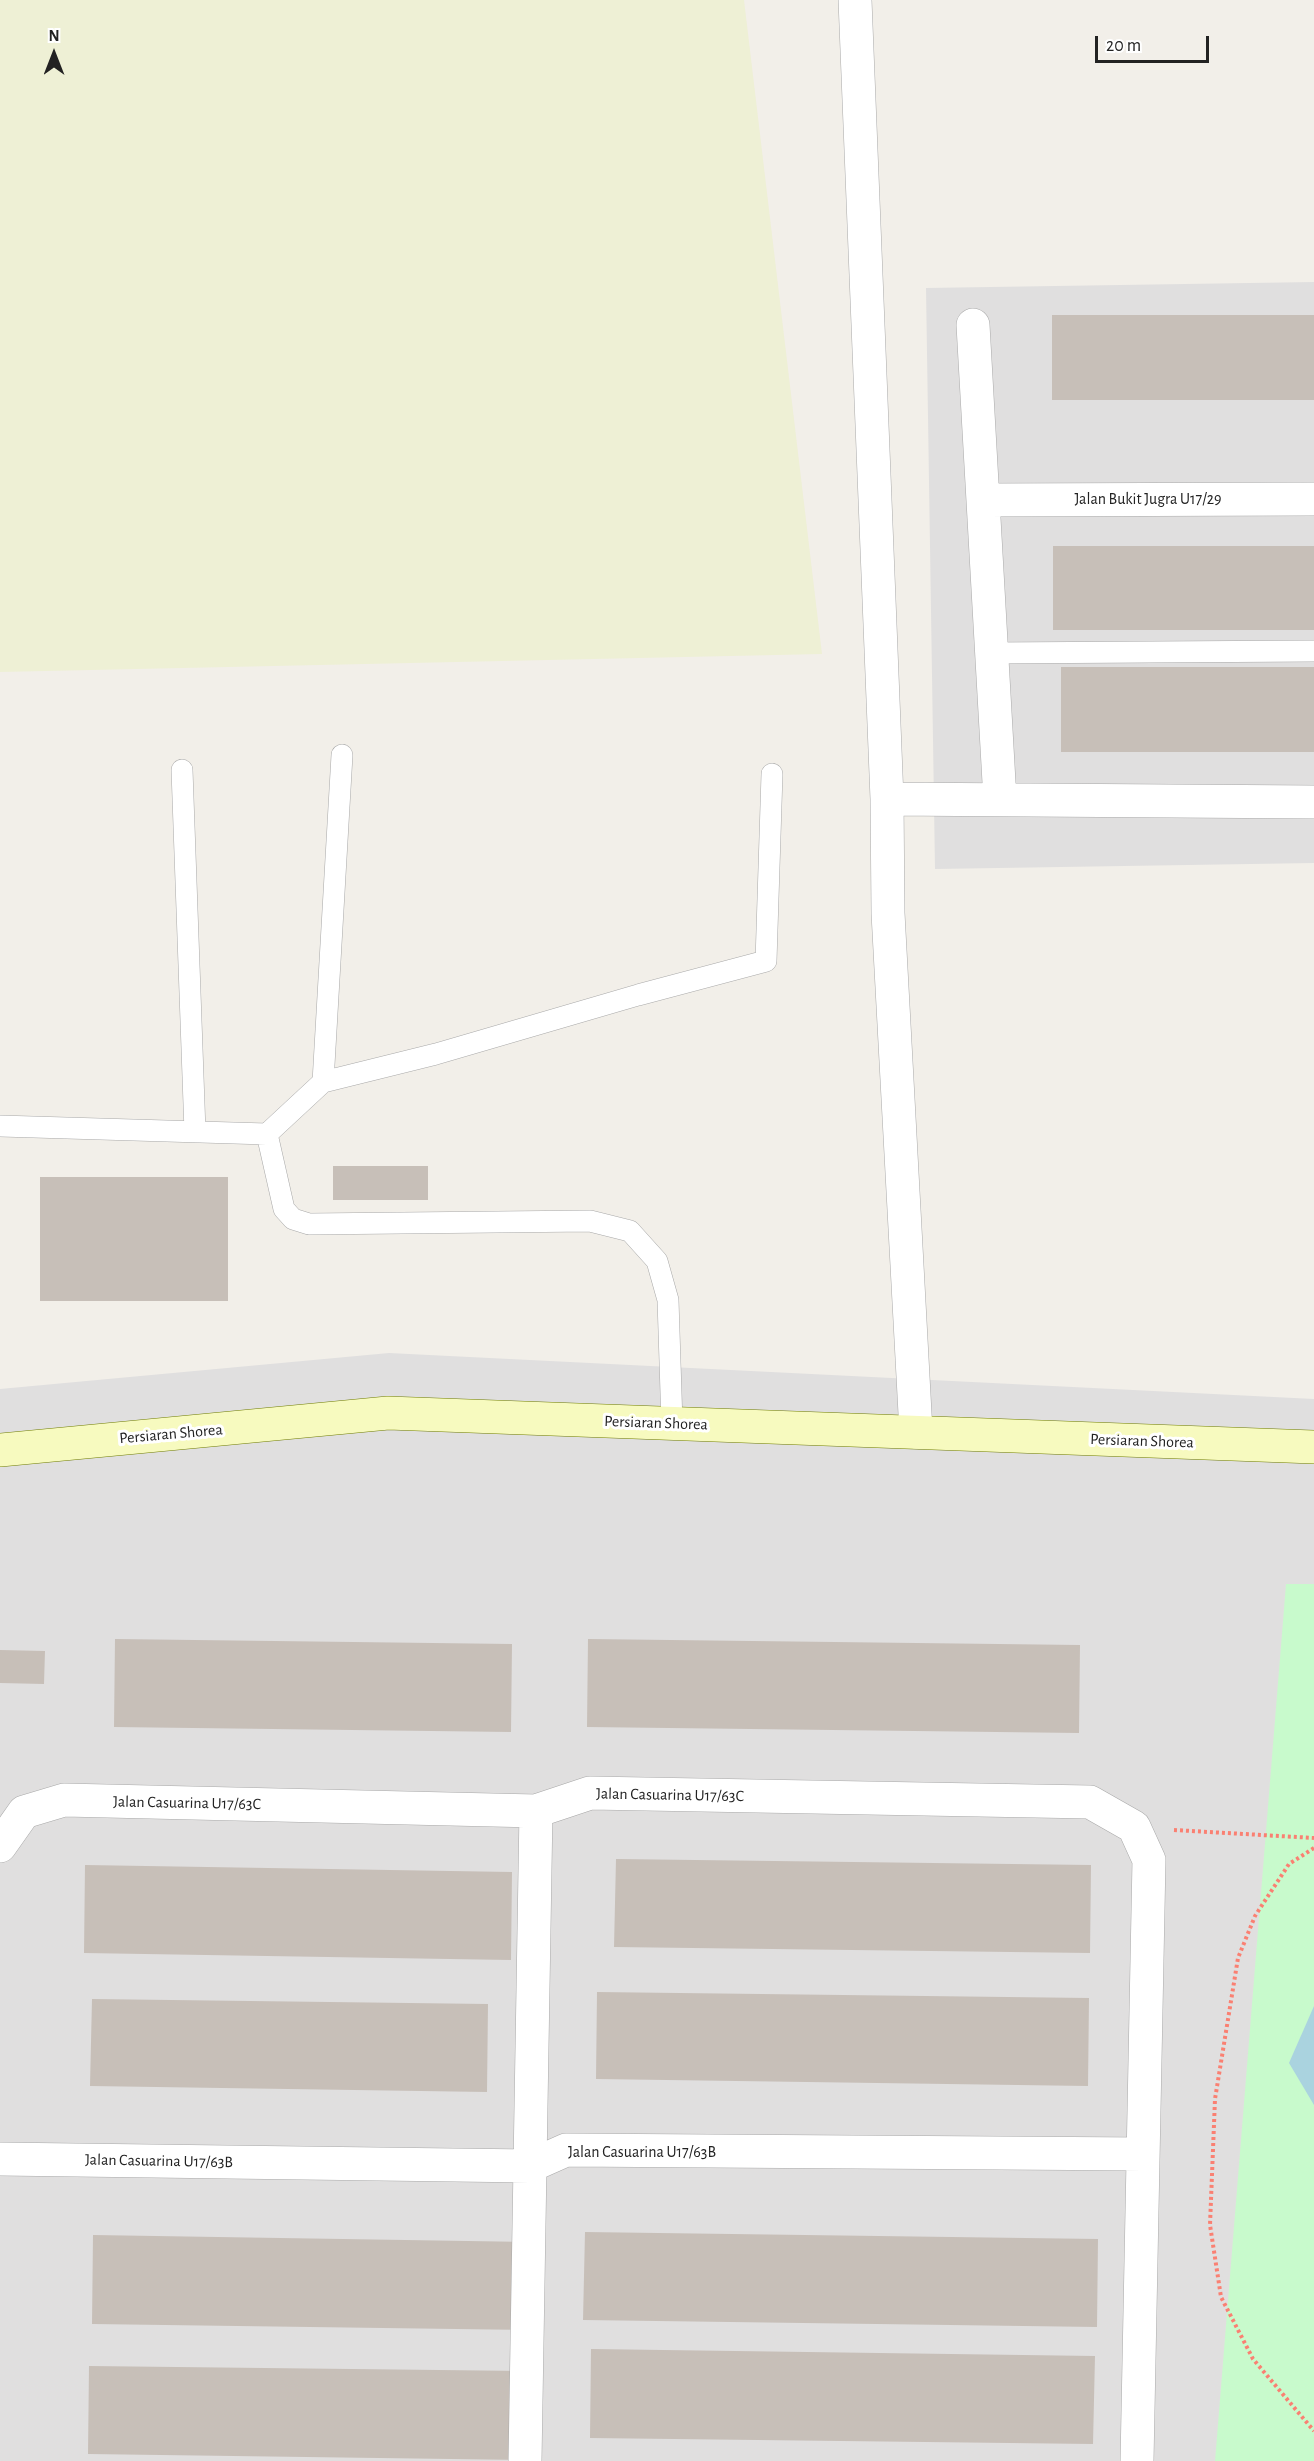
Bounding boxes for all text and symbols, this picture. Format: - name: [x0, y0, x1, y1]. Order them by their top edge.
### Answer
- north arrow: [24, 24, 84, 84]
- scale bar: [1098, 24, 1212, 62]
- text: N: [48, 28, 60, 44]
- text: 20 m: [1106, 37, 1141, 55]
- street label: Jalan Bukit Jugra U17/29: [1074, 489, 1222, 509]
- street label: Persiaran Shorea: [604, 1412, 708, 1434]
- street label: Persiaran Shorea: [119, 1420, 223, 1448]
- street label: Persiaran Shorea: [1090, 1430, 1194, 1452]
- street label: Jalan Casuarina U17/63C: [596, 1784, 744, 1806]
- street label: Jalan Casuarina U17/63C: [113, 1792, 261, 1814]
- street label: Jalan Casuarina U17/63B: [568, 2142, 716, 2162]
- street label: Jalan Casuarina U17/63B: [85, 2150, 233, 2172]

